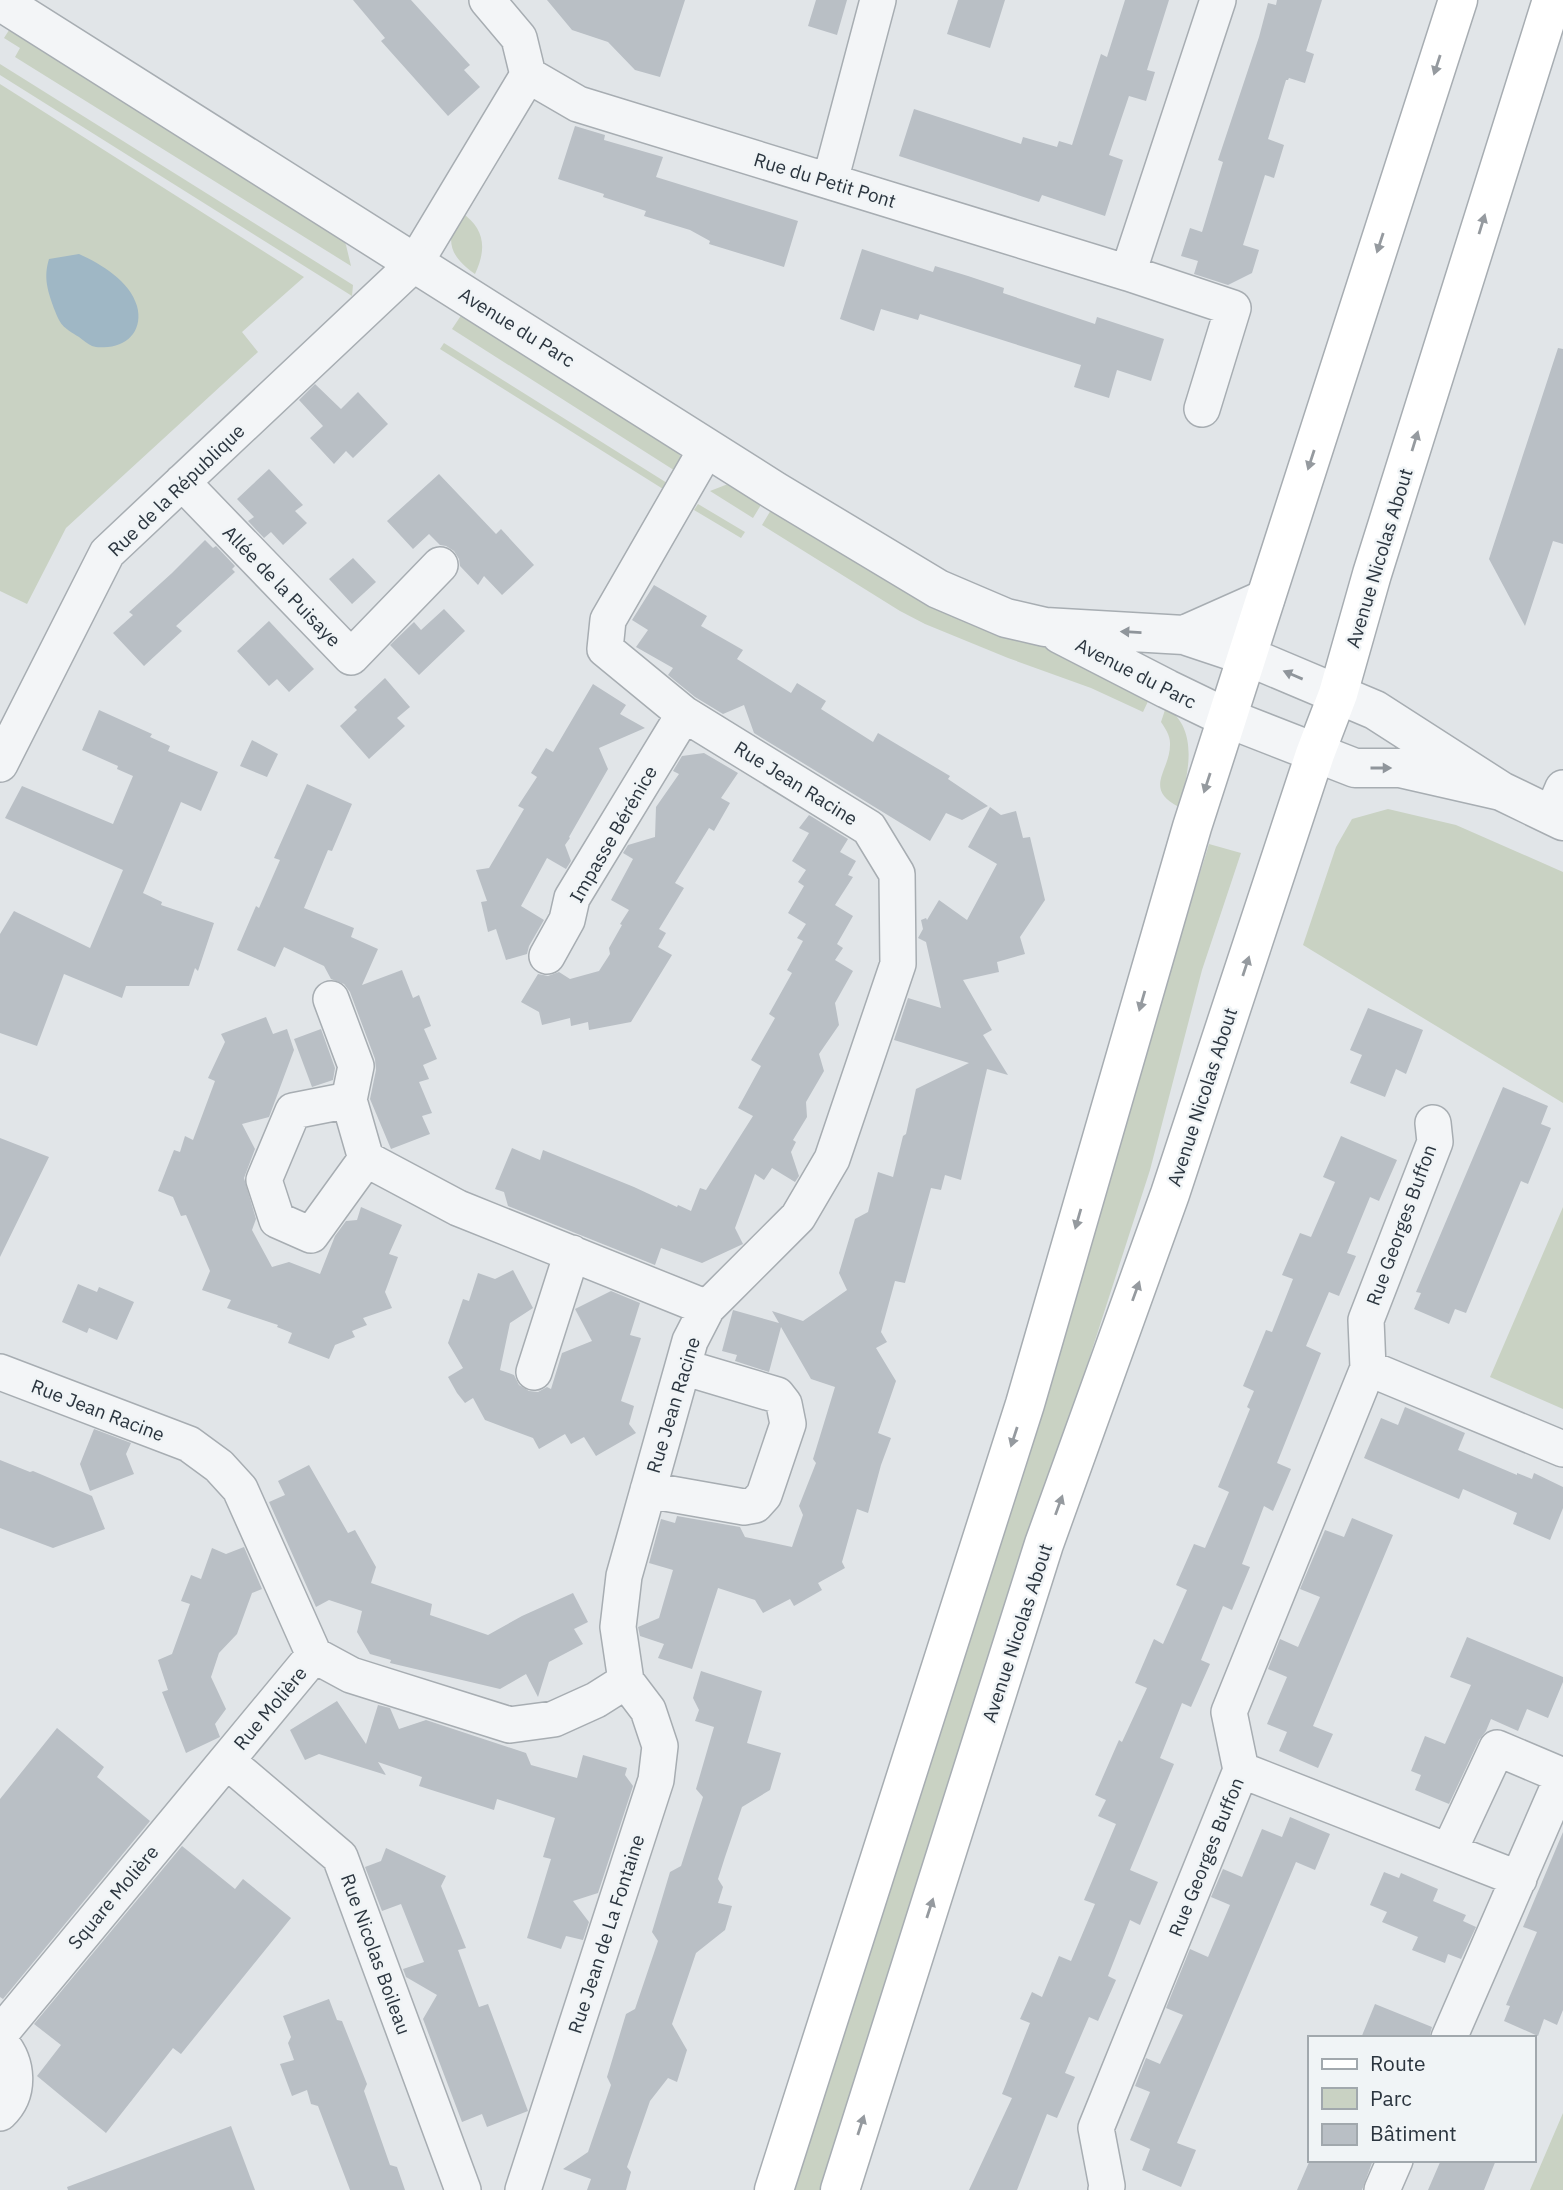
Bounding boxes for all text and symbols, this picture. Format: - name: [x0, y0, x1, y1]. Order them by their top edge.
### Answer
- one-way arrow: [1431, 55, 1442, 76]
- street label: Rue du Petit Pont: [751, 147, 899, 213]
- one-way arrow: [1477, 213, 1487, 234]
- one-way arrow: [1374, 233, 1385, 254]
- street label: Avenue du Parc: [455, 282, 580, 372]
- street label: Rue de la République: [103, 419, 249, 561]
- one-way arrow: [1410, 430, 1420, 451]
- one-way arrow: [1305, 449, 1316, 470]
- street label: Avenue Nicolas About: [1340, 465, 1418, 651]
- street label: Allée de la Puisaye: [218, 520, 346, 652]
- one-way arrow: [1120, 626, 1142, 637]
- street label: Avenue du Parc: [1072, 632, 1201, 714]
- one-way arrow: [1282, 669, 1303, 680]
- street label: Rue Jean Racine: [730, 735, 862, 831]
- street label: Impasse Bérénice: [564, 761, 662, 907]
- one-way arrow: [1370, 762, 1392, 774]
- one-way arrow: [1201, 772, 1211, 793]
- one-way arrow: [1241, 956, 1252, 977]
- one-way arrow: [1136, 990, 1146, 1011]
- street label: Avenue Nicolas About: [1162, 1005, 1242, 1189]
- street label: Rue Georges Buffon: [1361, 1141, 1441, 1309]
- one-way arrow: [1073, 1209, 1083, 1230]
- one-way arrow: [1130, 1280, 1141, 1301]
- street label: Rue Jean Racine: [641, 1334, 705, 1476]
- street label: Rue Jean Racine: [28, 1374, 168, 1446]
- one-way arrow: [1008, 1427, 1019, 1448]
- one-way arrow: [1053, 1494, 1064, 1515]
- street label: Avenue Nicolas About: [977, 1541, 1057, 1725]
- street label: Rue Molière: [228, 1661, 312, 1755]
- street label: Rue Georges Buffon: [1163, 1774, 1249, 1940]
- street label: Rue Jean de La Fontaine: [562, 1831, 650, 2037]
- street label: Square Molière: [62, 1840, 164, 1954]
- street label: Rue Nicolas Boileau: [336, 1870, 416, 2038]
- one-way arrow: [925, 1897, 935, 1918]
- legend: [1308, 2036, 1535, 2162]
- text: Route: [1370, 2049, 1426, 2077]
- text: Parc: [1370, 2084, 1412, 2112]
- one-way arrow: [856, 2114, 866, 2135]
- text: Bâtiment: [1370, 2119, 1457, 2147]

